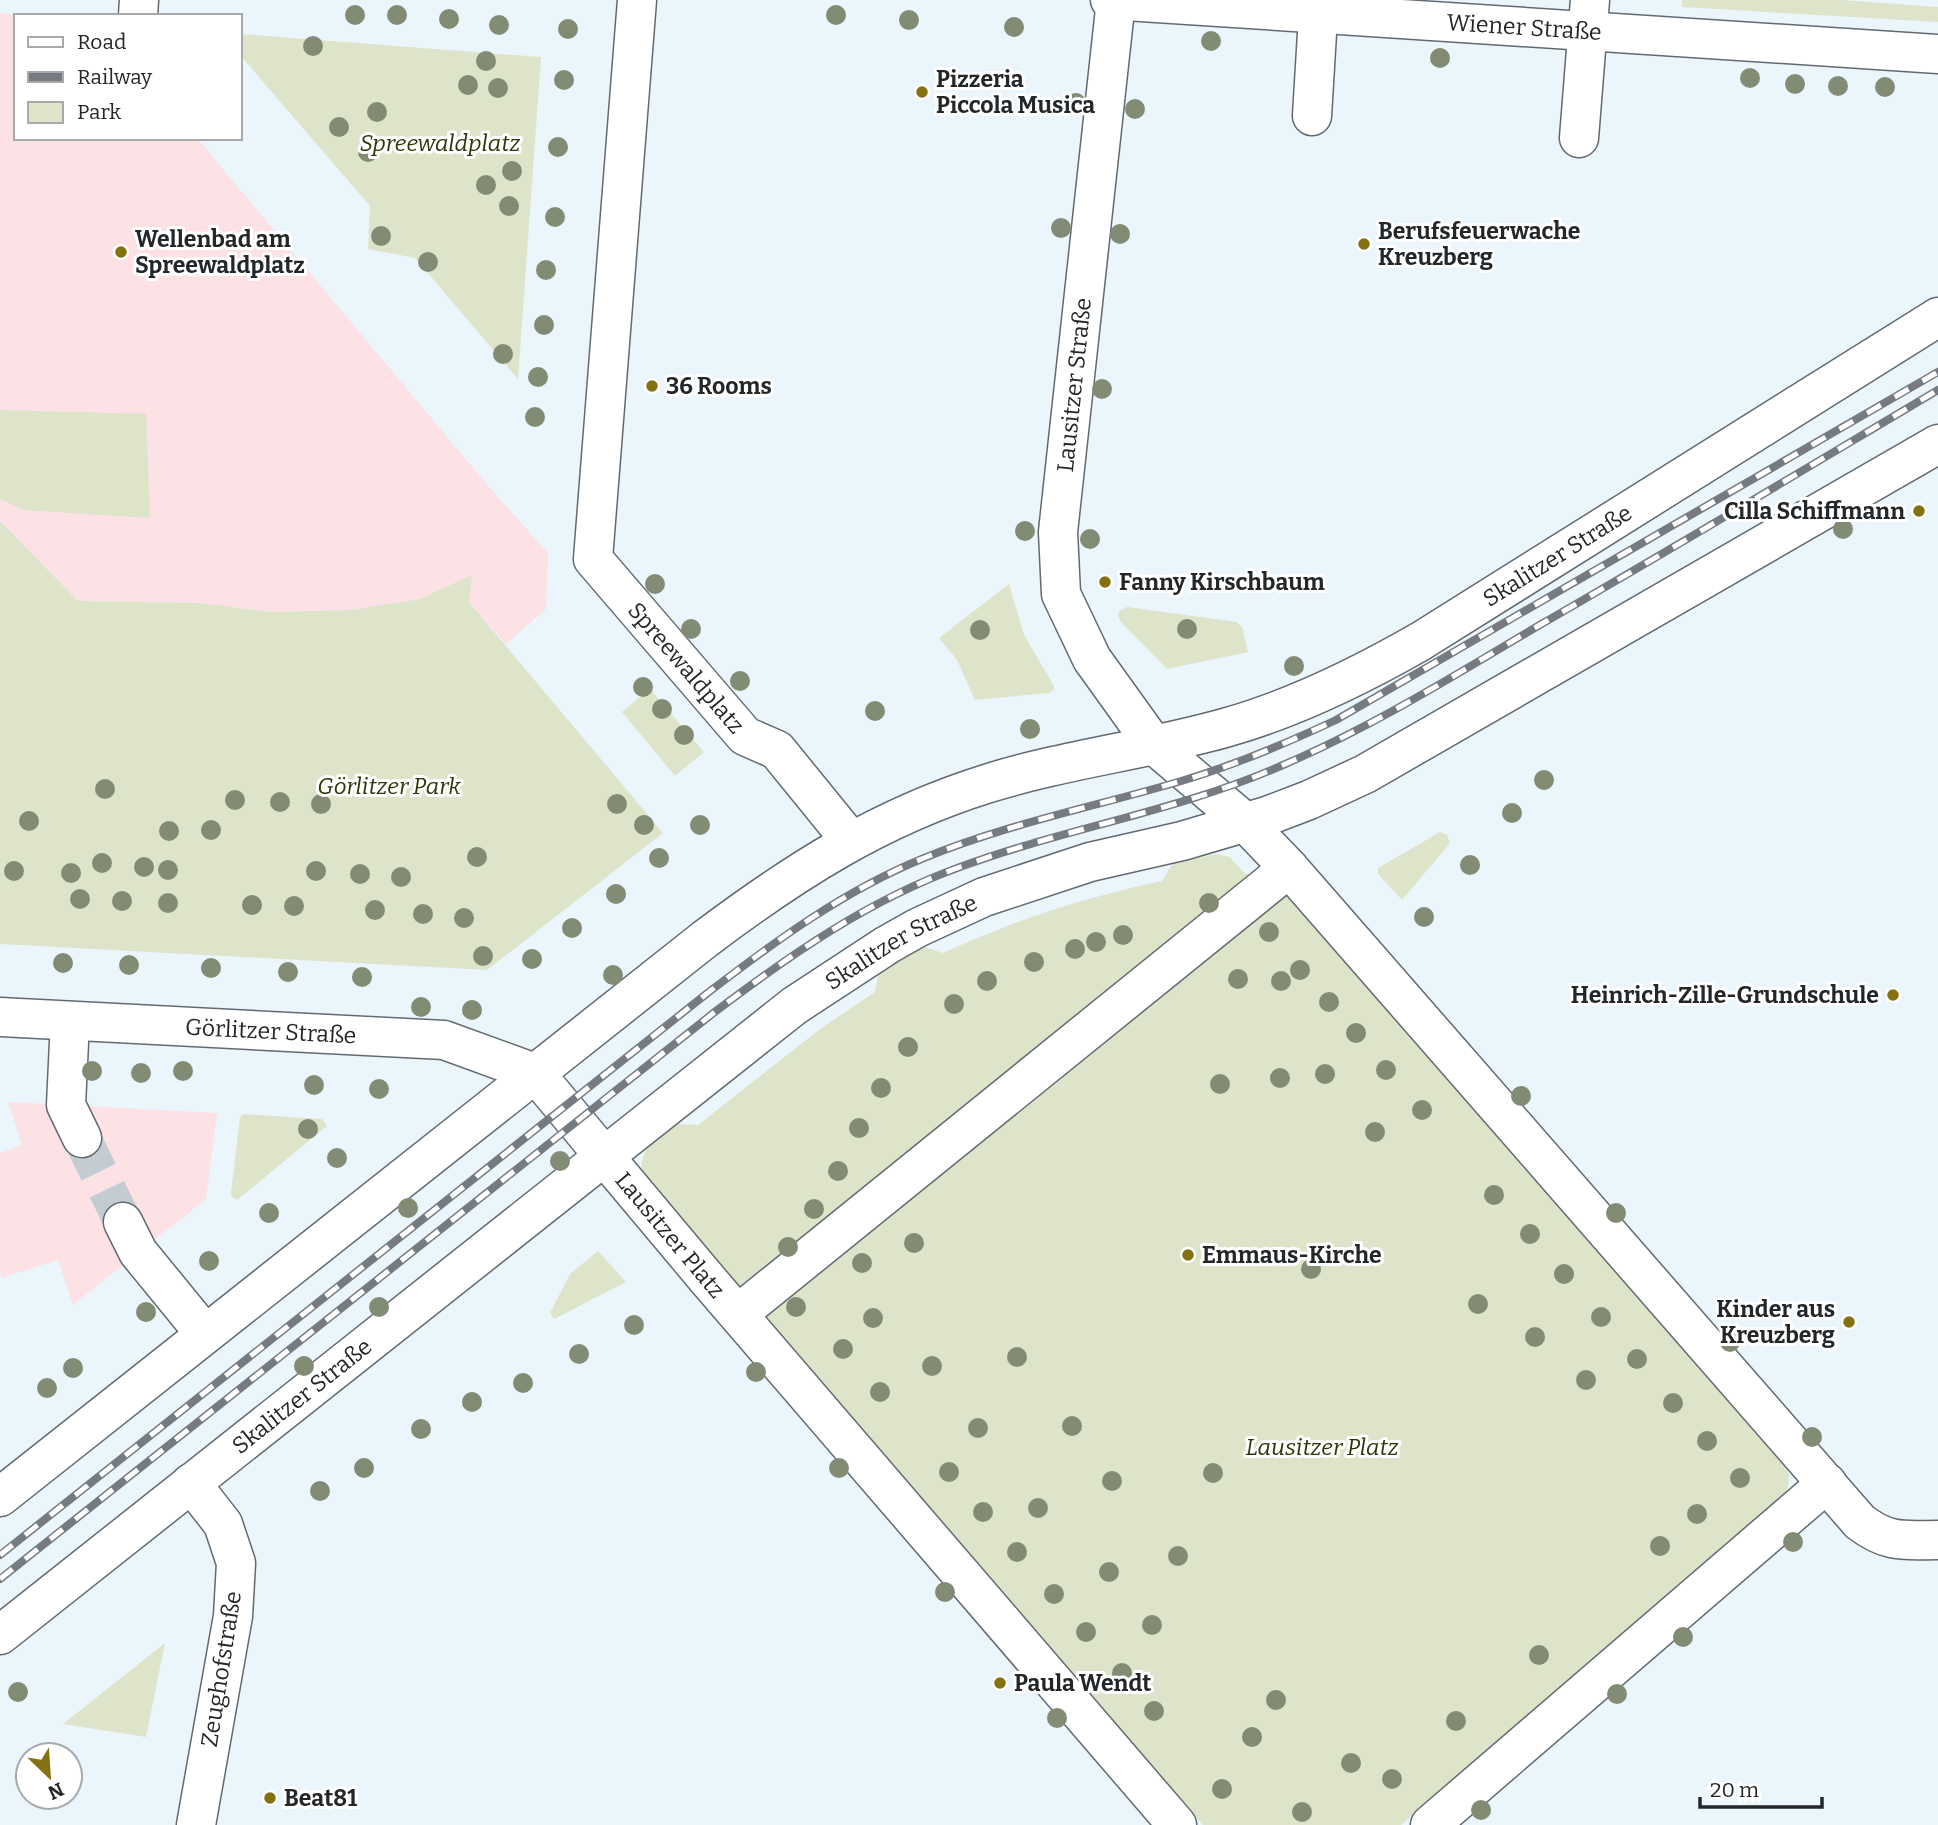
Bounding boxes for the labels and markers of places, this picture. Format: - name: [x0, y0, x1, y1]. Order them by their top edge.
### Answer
- place label: Pizzeria Piccola Musica: [936, 65, 1095, 119]
- marker: Pizzeria Piccola Musica: [914, 84, 930, 100]
- place label: Berufsfeuerwache Kreuzberg: [1378, 217, 1580, 271]
- place label: Wellenbad am Spreewaldplatz: [135, 225, 305, 279]
- marker: Berufsfeuerwache Kreuzberg: [1356, 236, 1372, 252]
- marker: Wellenbad am Spreewaldplatz: [113, 244, 129, 260]
- place label: 36 Rooms: [666, 372, 772, 400]
- marker: 36 Rooms: [644, 378, 660, 394]
- place label: Cilla Schiffmann: [1724, 497, 1905, 525]
- marker: Cilla Schiffmann: [1911, 503, 1927, 519]
- place label: Fanny Kirschbaum: [1119, 568, 1325, 596]
- marker: Fanny Kirschbaum: [1097, 574, 1113, 590]
- place label: Heinrich-Zille-Grundschule: [1571, 981, 1879, 1009]
- marker: Heinrich-Zille-Grundschule: [1885, 987, 1901, 1003]
- place label: Emmaus-Kirche: [1202, 1241, 1382, 1269]
- marker: Emmaus-Kirche: [1180, 1247, 1196, 1263]
- place label: Kinder aus Kreuzberg: [1716, 1295, 1835, 1349]
- marker: Kinder aus Kreuzberg: [1841, 1314, 1857, 1330]
- place label: Paula Wendt: [1014, 1669, 1151, 1697]
- marker: Paula Wendt: [992, 1675, 1008, 1691]
- place label: Beat81: [284, 1784, 357, 1812]
- marker: Beat81: [262, 1790, 278, 1806]

